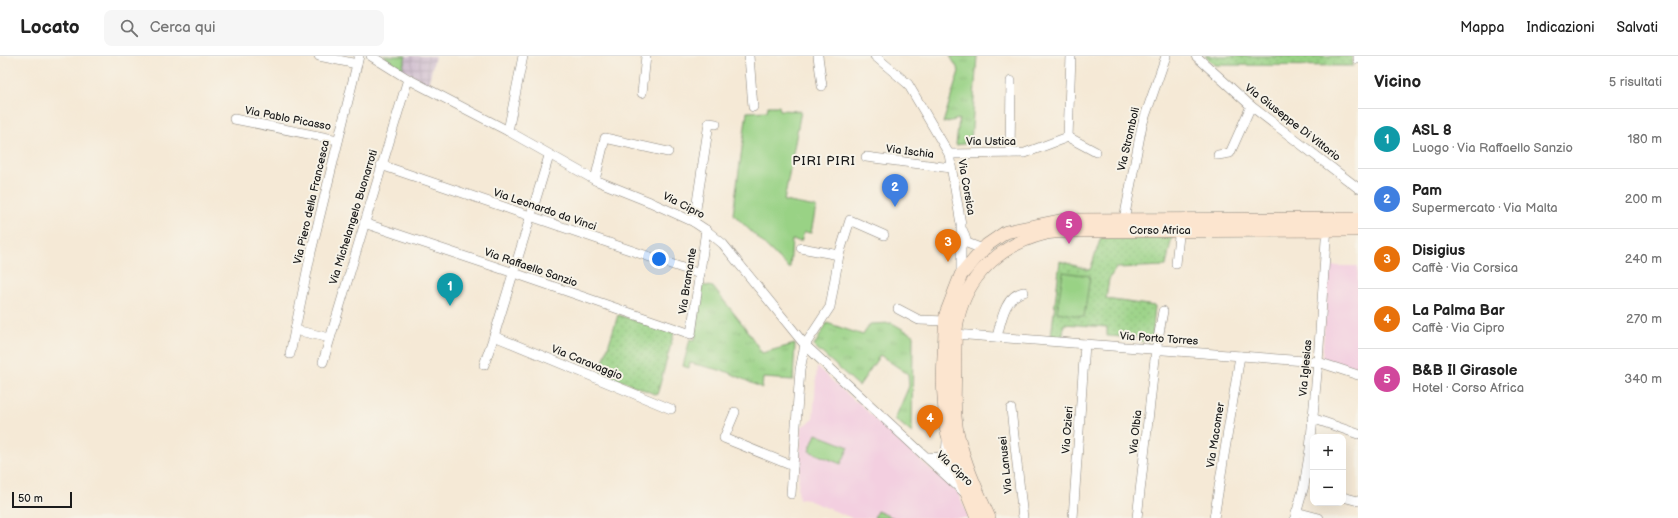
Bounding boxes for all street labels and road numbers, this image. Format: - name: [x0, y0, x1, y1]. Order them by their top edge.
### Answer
- street label: Via Giuseppe Di Vittorio: [1242, 81, 1343, 164]
- street label: Via Pablo Picasso: [244, 104, 332, 133]
- street label: Via Stromboli: [1115, 106, 1142, 172]
- street label: Via Ustica: [966, 135, 1016, 148]
- street label: Via Piero della Francesca: [291, 139, 332, 265]
- street label: Via Ischia: [885, 142, 935, 161]
- street label: Via Michelangelo Buonarroti: [327, 148, 380, 286]
- street label: Via Corsica: [955, 158, 978, 216]
- street label: Via Leonardo da Vinci: [492, 186, 598, 233]
- street label: Via Cipro: [661, 189, 707, 222]
- street label: Corso Africa: [1129, 224, 1191, 237]
- street label: Via Raffaello Sanzio: [482, 245, 579, 290]
- street label: Via Bramante: [676, 246, 699, 315]
- street label: Via Porto Torres: [1119, 329, 1199, 348]
- street label: Via Iglesias: [1297, 339, 1315, 397]
- street label: Via Caravaggio: [549, 342, 624, 383]
- street label: Via Macomer: [1204, 400, 1227, 469]
- street label: Via Ozieri: [1059, 406, 1076, 454]
- street label: Via Olbia: [1127, 409, 1144, 455]
- street label: Via Lanusei: [996, 436, 1015, 494]
- street label: Via Cipro: [934, 448, 976, 489]

